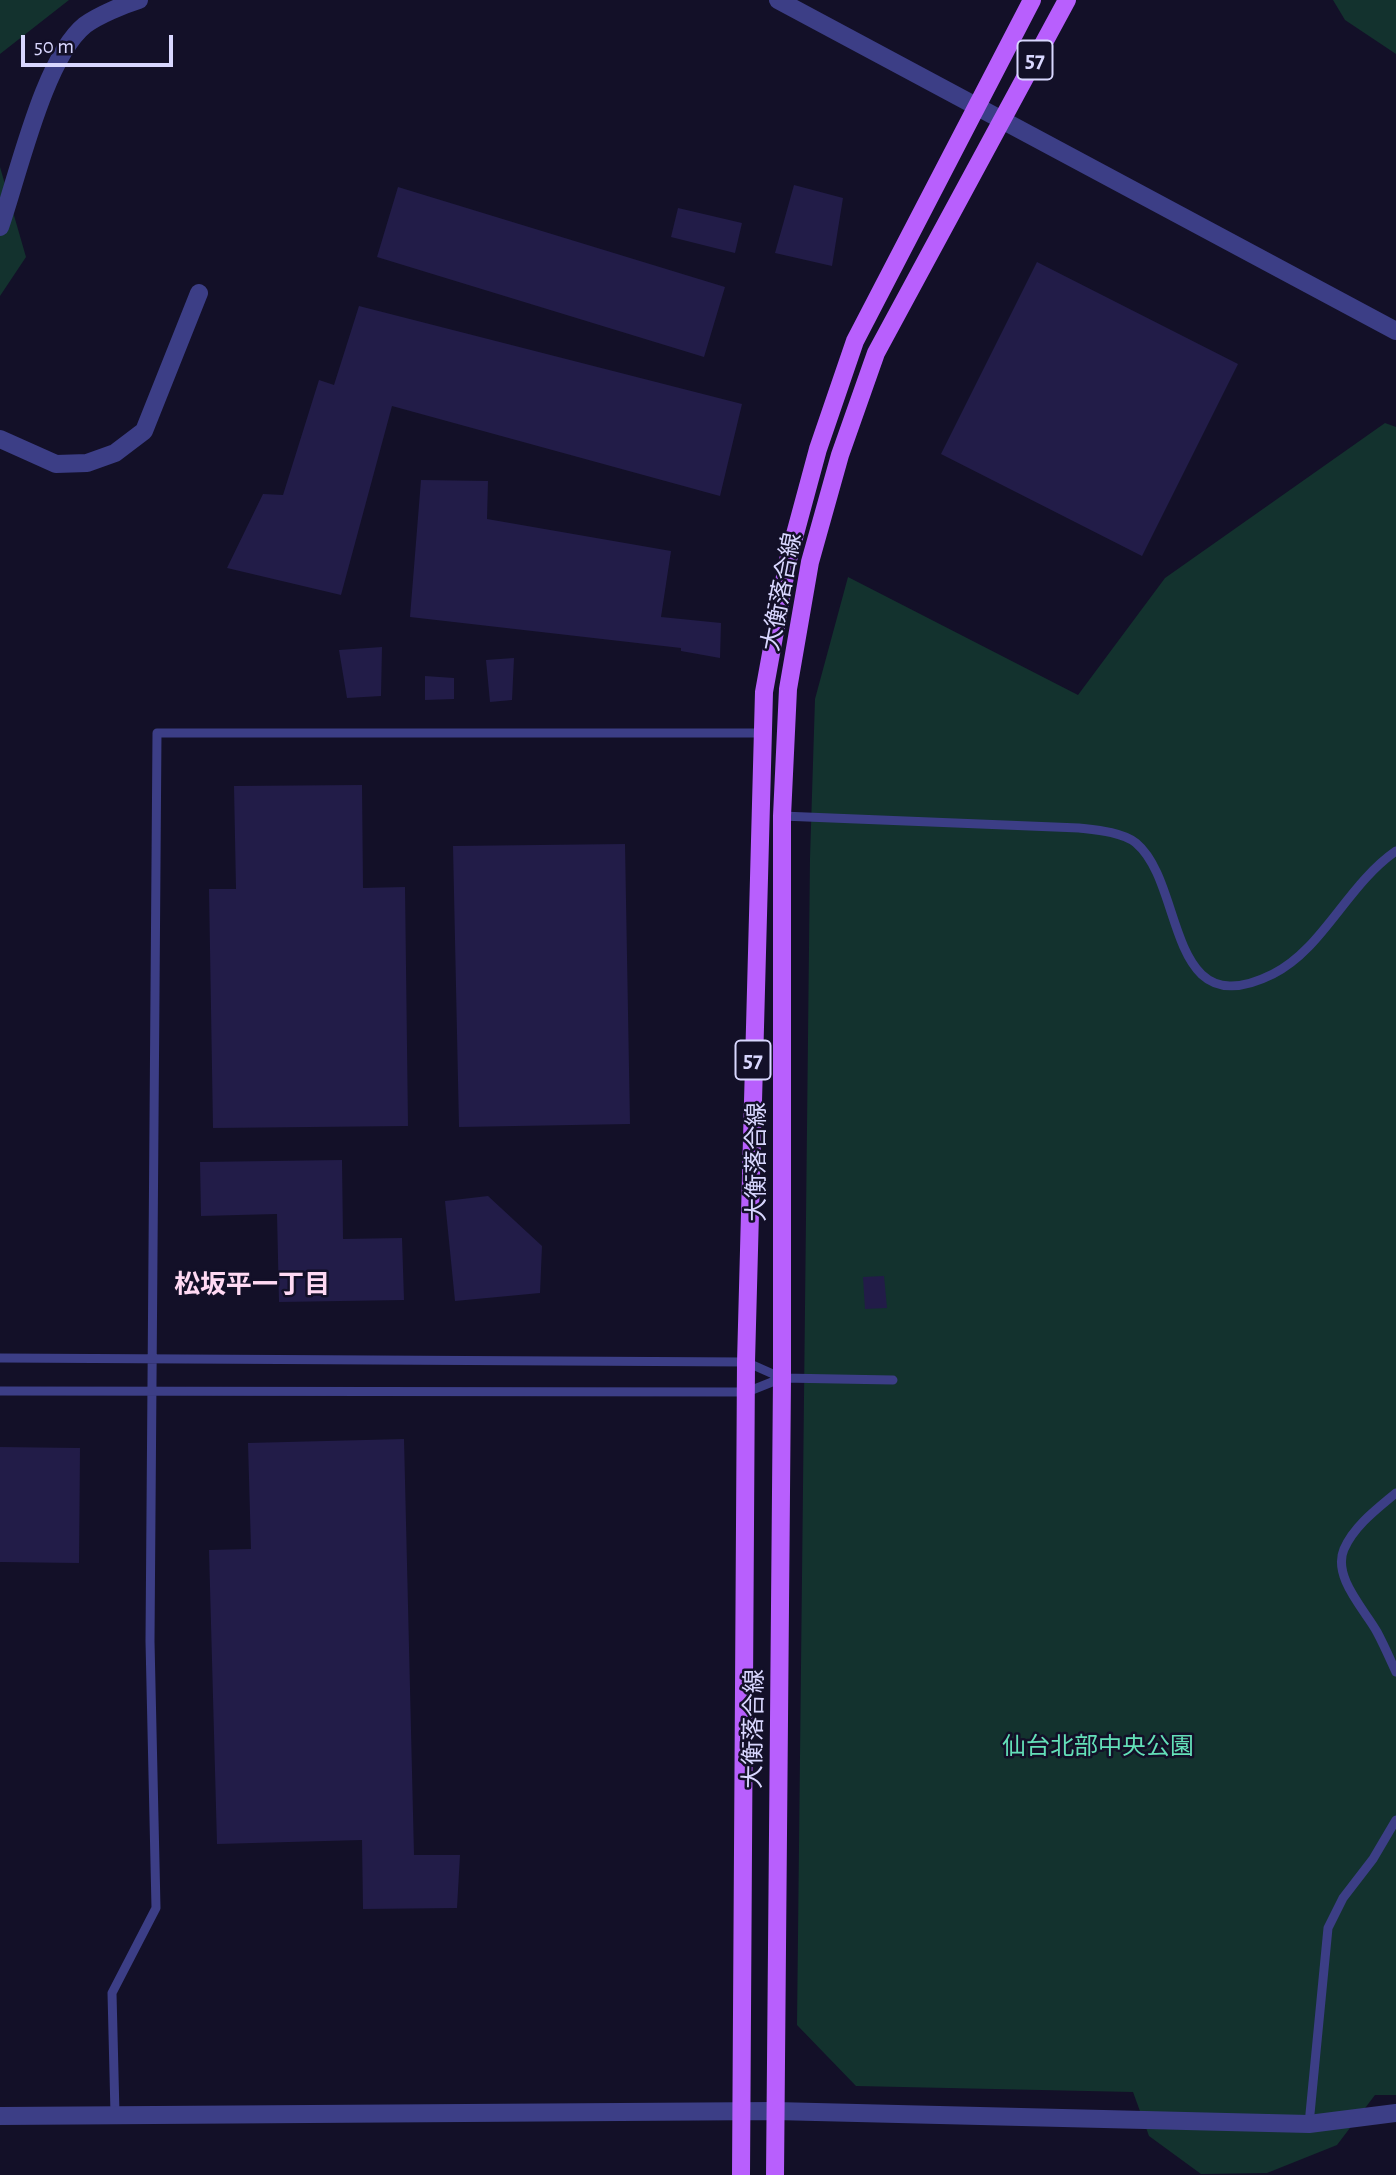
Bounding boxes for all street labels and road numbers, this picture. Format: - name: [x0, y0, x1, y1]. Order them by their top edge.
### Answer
- road number: 57: [1018, 40, 1052, 80]
- street label: 大衡落合線: [756, 530, 808, 654]
- road number: 57: [736, 1040, 770, 1079]
- street label: 大衡落合線: [743, 1102, 771, 1222]
- street label: 大衡落合線: [739, 1669, 769, 1789]

